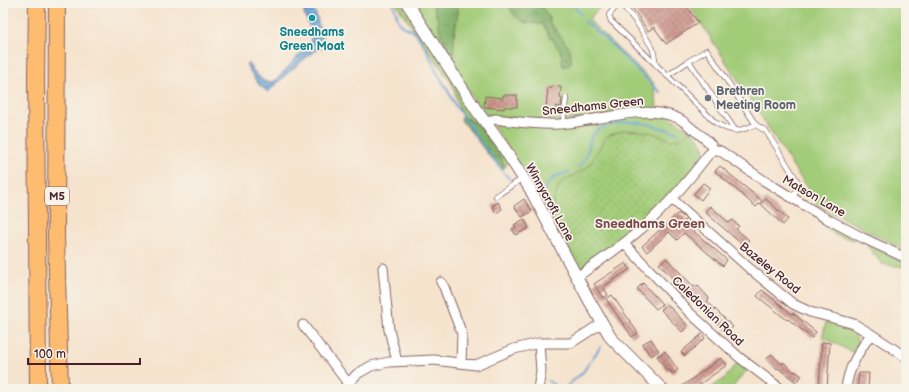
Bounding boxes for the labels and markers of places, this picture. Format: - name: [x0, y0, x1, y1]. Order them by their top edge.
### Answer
- marker: Sneedhams Green Moat: [307, 13, 317, 23]
- place label: Sneedhams Green Moat: [279, 25, 345, 54]
- place label: Brethren Meeting Room: [716, 84, 796, 113]
- marker: Brethren Meeting Room: [703, 93, 713, 103]

